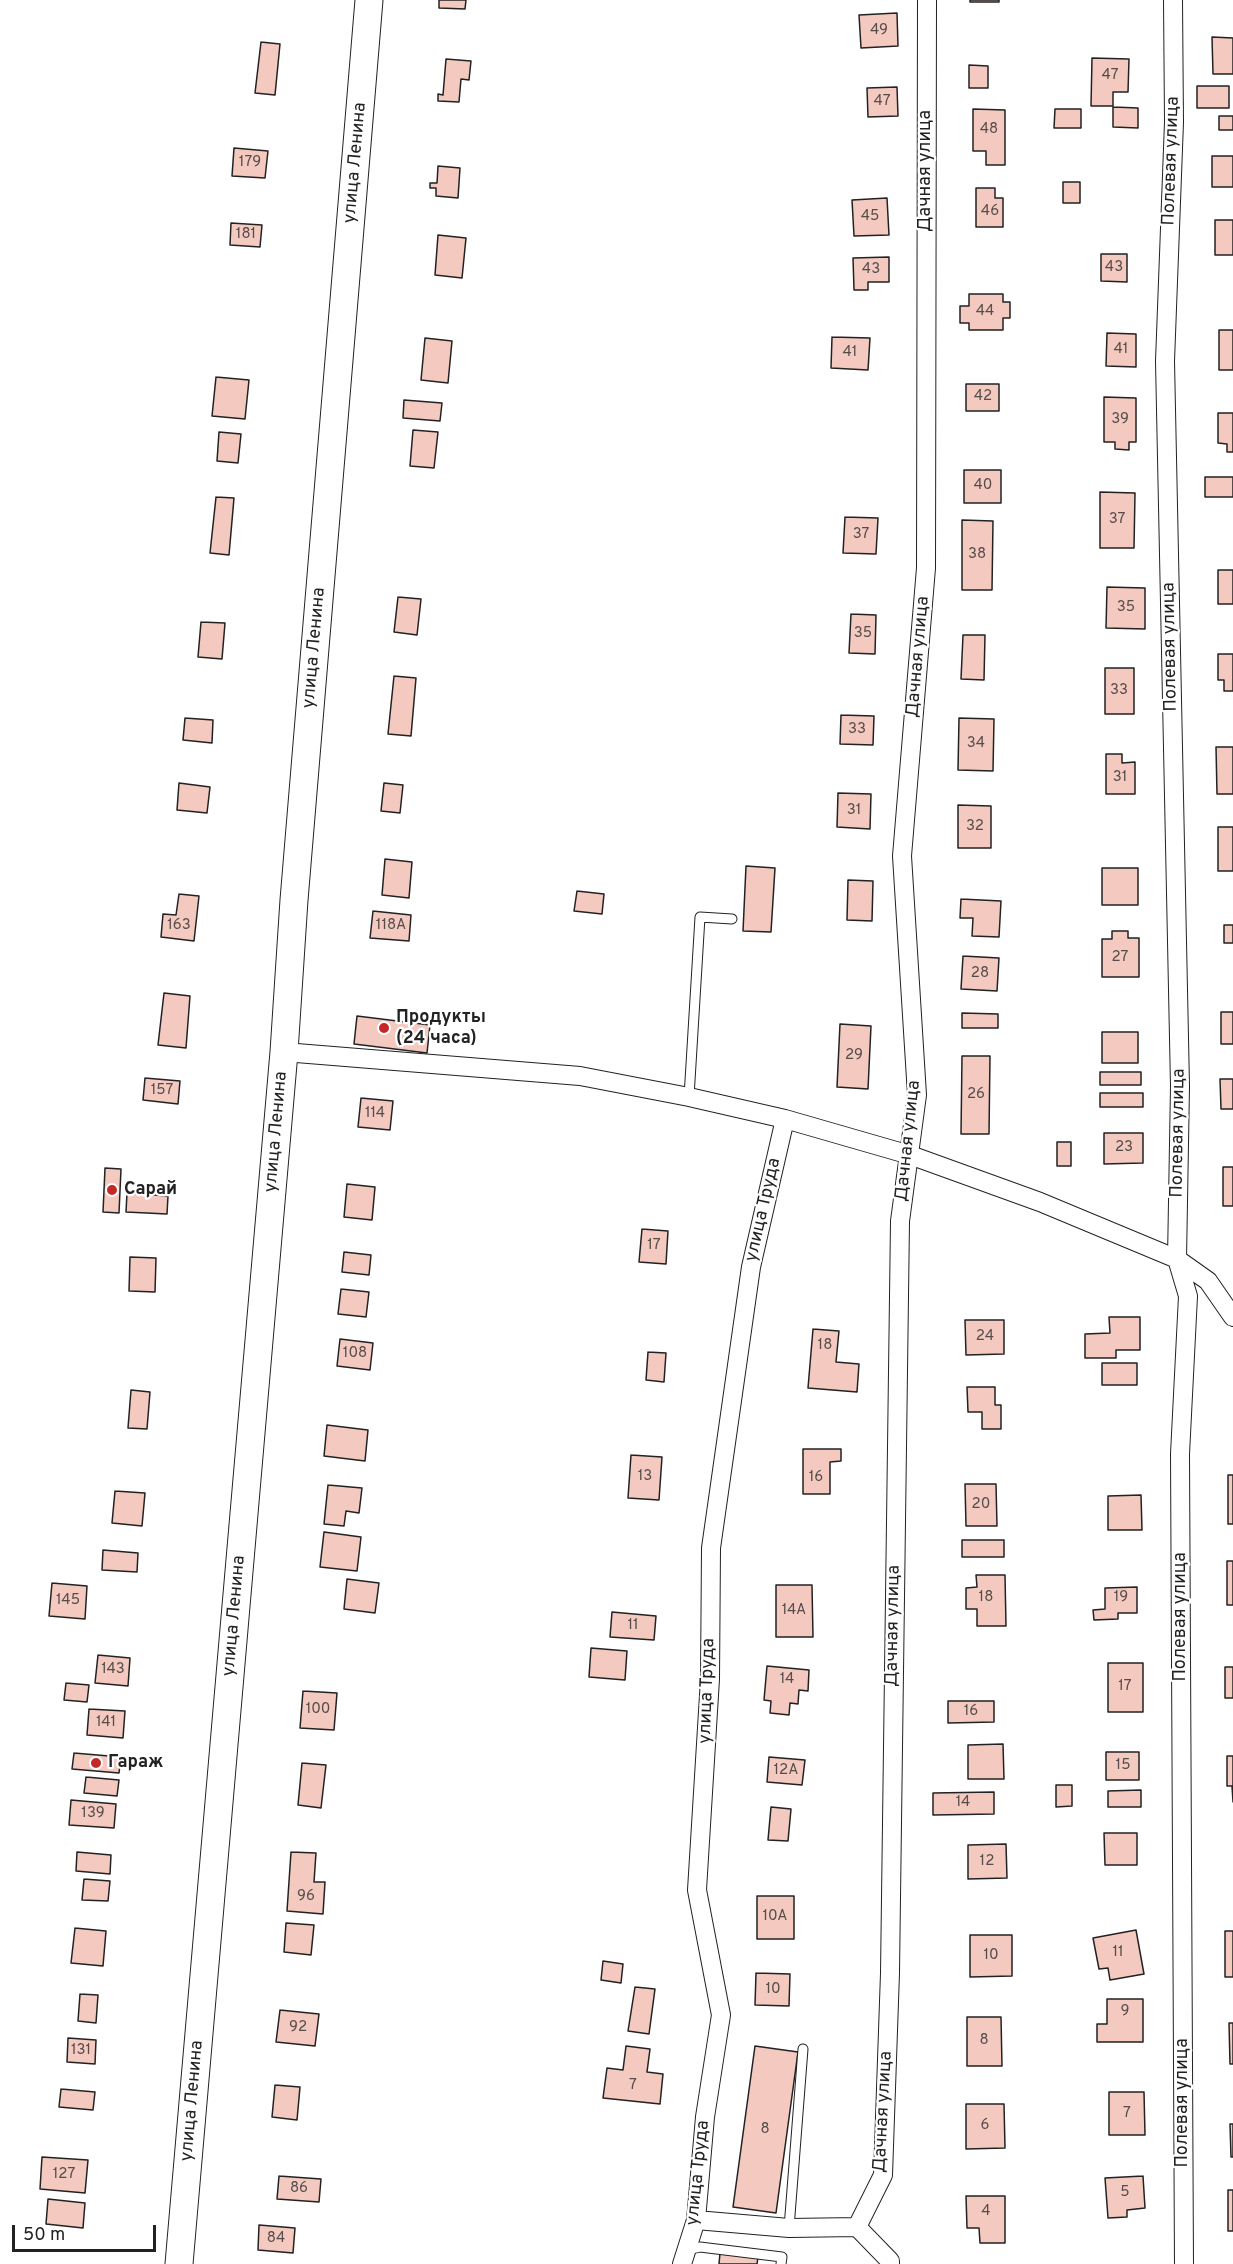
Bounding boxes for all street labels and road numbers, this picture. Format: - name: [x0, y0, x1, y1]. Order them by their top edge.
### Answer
- street label: Полевая улица: [1159, 96, 1185, 226]
- street label: улица Ленина: [340, 102, 372, 224]
- street label: Дачная улица: [915, 110, 937, 232]
- street label: Полевая улица: [1159, 582, 1183, 712]
- street label: улица Ленина: [299, 587, 331, 709]
- street label: Дачная улица: [903, 595, 935, 719]
- street label: Полевая улица: [1167, 1068, 1191, 1198]
- street label: улица Ленина: [261, 1071, 293, 1193]
- street label: Дачная улица: [892, 1079, 926, 1203]
- street label: улица Труда: [742, 1156, 786, 1264]
- street label: Полевая улица: [1170, 1552, 1192, 1682]
- street label: улица Ленина: [219, 1555, 251, 1677]
- street label: Дачная улица: [882, 1565, 906, 1687]
- street label: улица Труда: [695, 1638, 721, 1744]
- street label: Полевая улица: [1172, 2038, 1194, 2168]
- street label: улица Ленина: [177, 2040, 209, 2162]
- street label: Дачная улица: [870, 2051, 898, 2173]
- street label: улица Труда: [683, 2119, 715, 2227]

